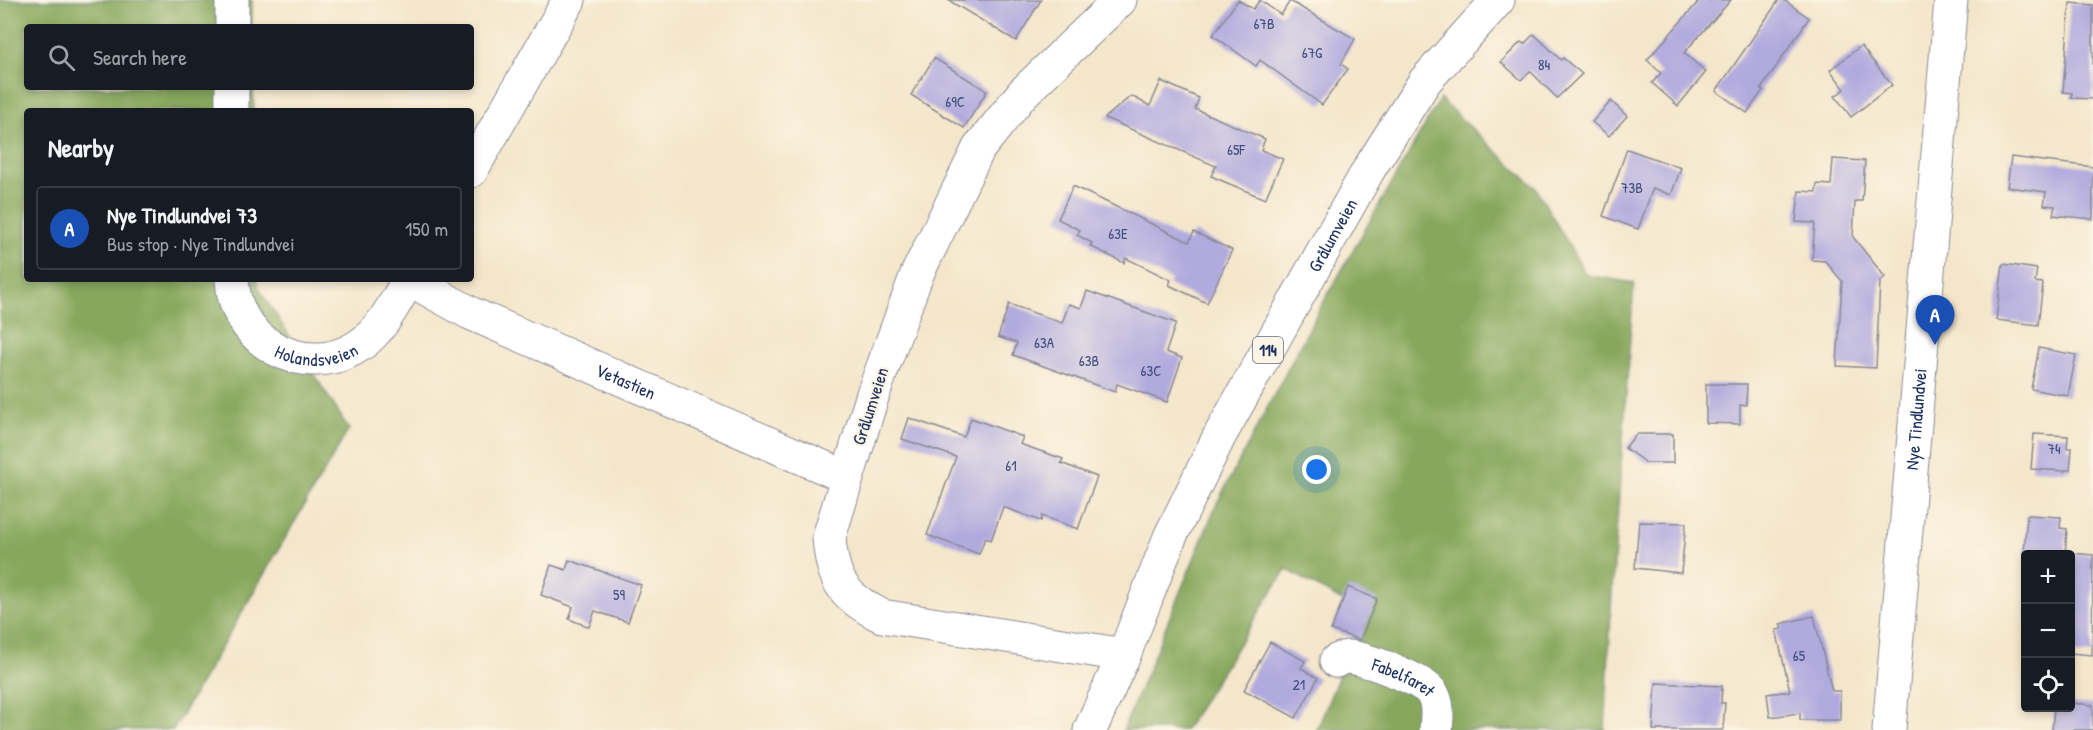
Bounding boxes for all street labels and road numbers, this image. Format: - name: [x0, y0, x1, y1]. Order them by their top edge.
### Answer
- street label: Grålumveien: [1302, 194, 1363, 276]
- street label: Holandsveien: [271, 337, 362, 372]
- road number: 114: [1253, 337, 1283, 363]
- street label: Vetastien: [592, 357, 660, 405]
- street label: Grålumveien: [846, 364, 894, 448]
- street label: Nye Tindlundvei: [1899, 367, 1932, 471]
- street label: Fabelfaret: [1368, 651, 1442, 702]

